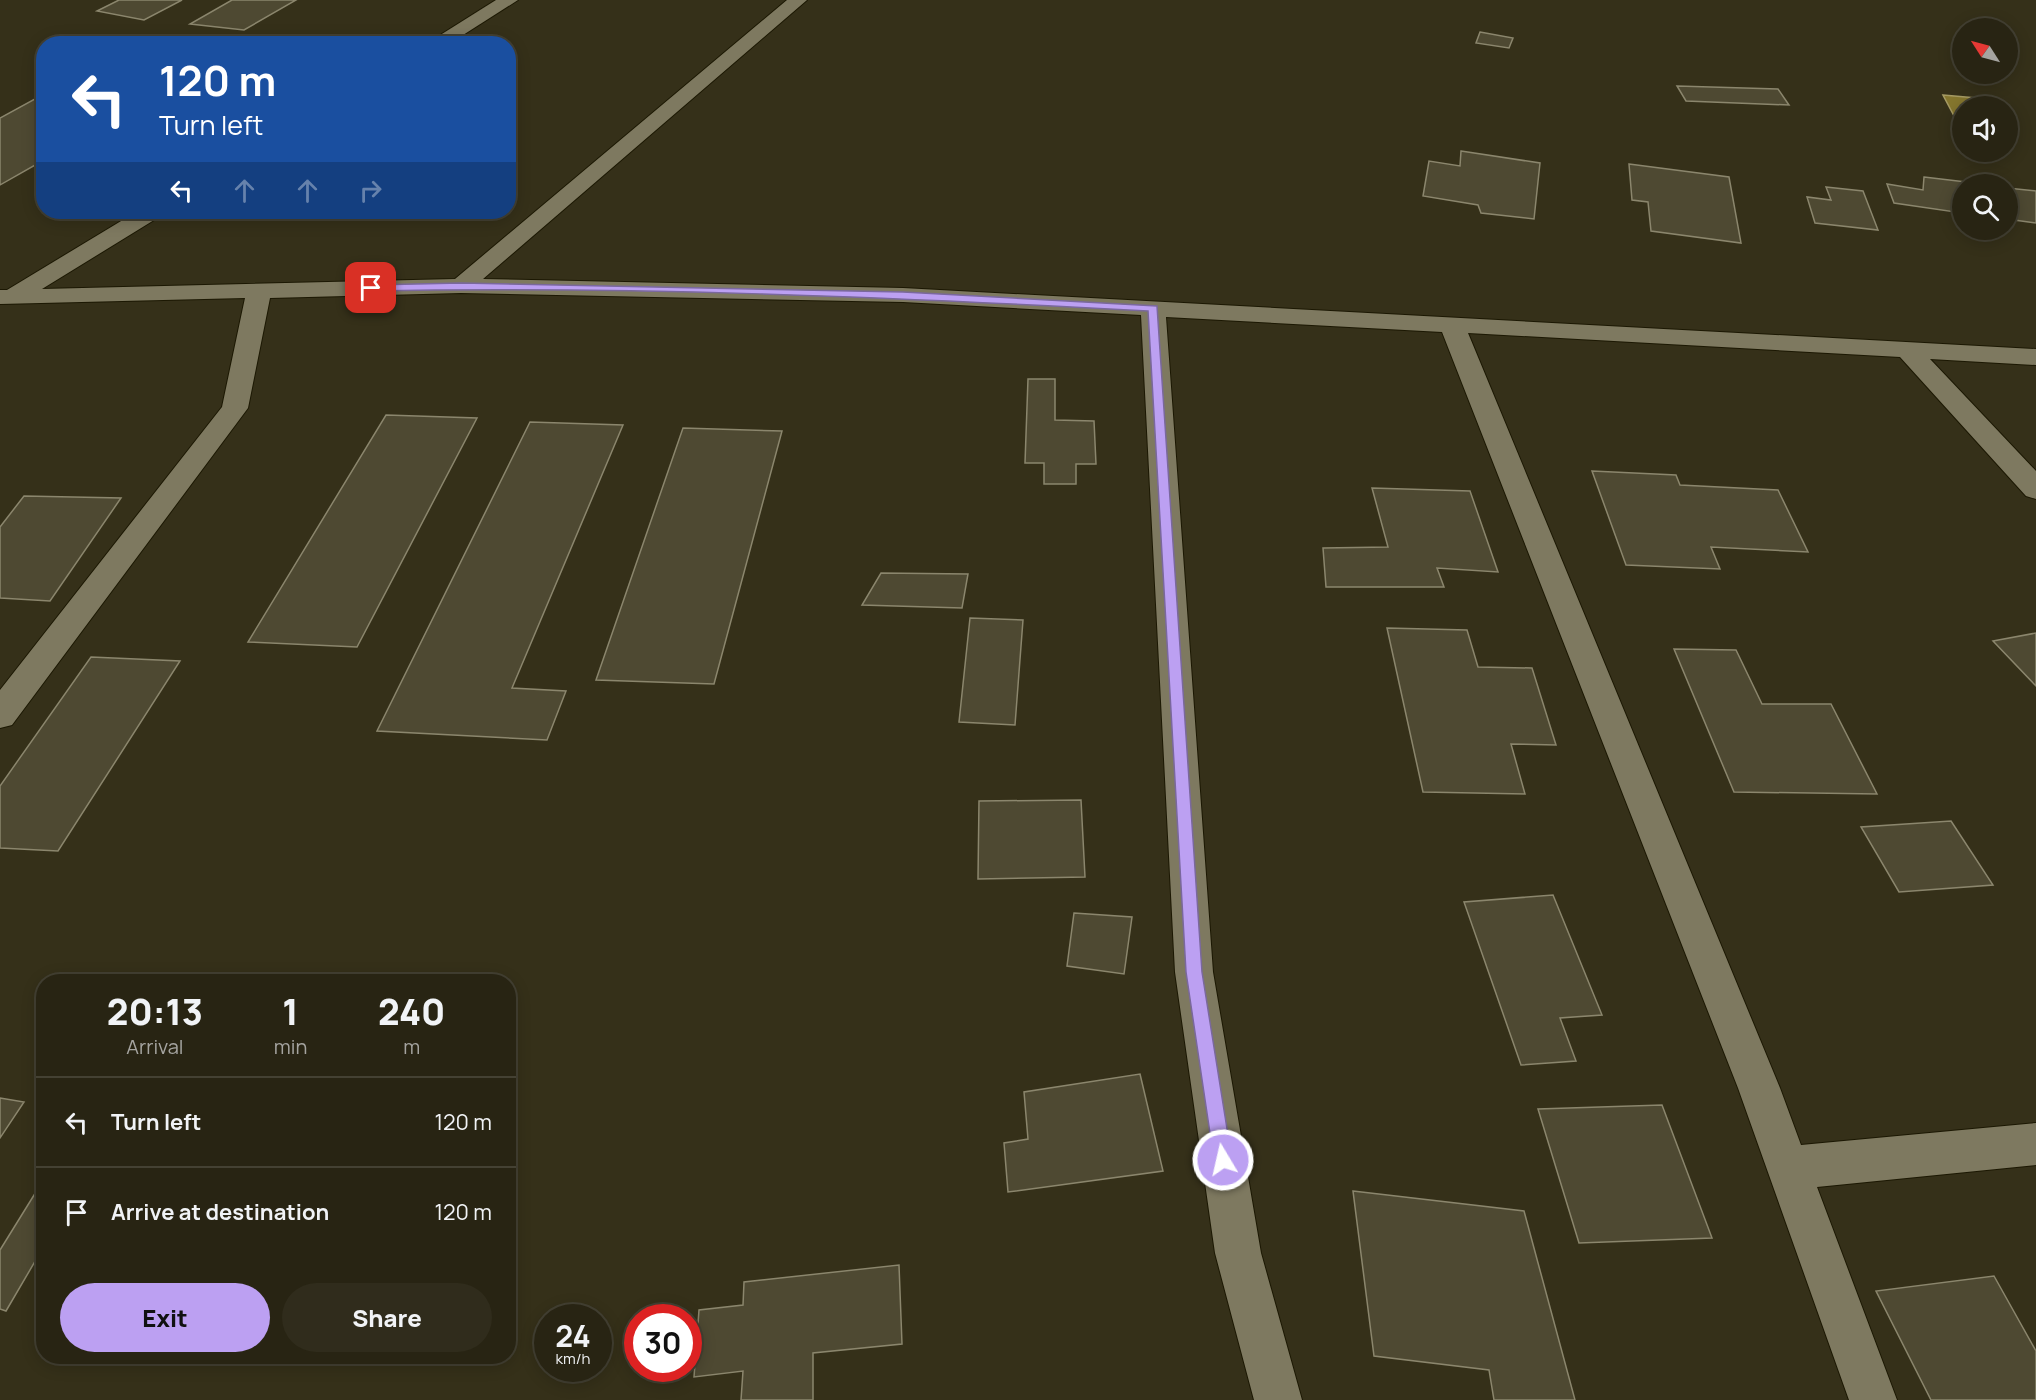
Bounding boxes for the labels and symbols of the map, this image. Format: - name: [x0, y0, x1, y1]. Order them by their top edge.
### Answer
- north arrow: [1952, 18, 2018, 84]
- pin: [345, 262, 396, 313]
- position arrow: [1191, 1128, 1255, 1192]
- speed limit sign: 30: [624, 1304, 702, 1382]

